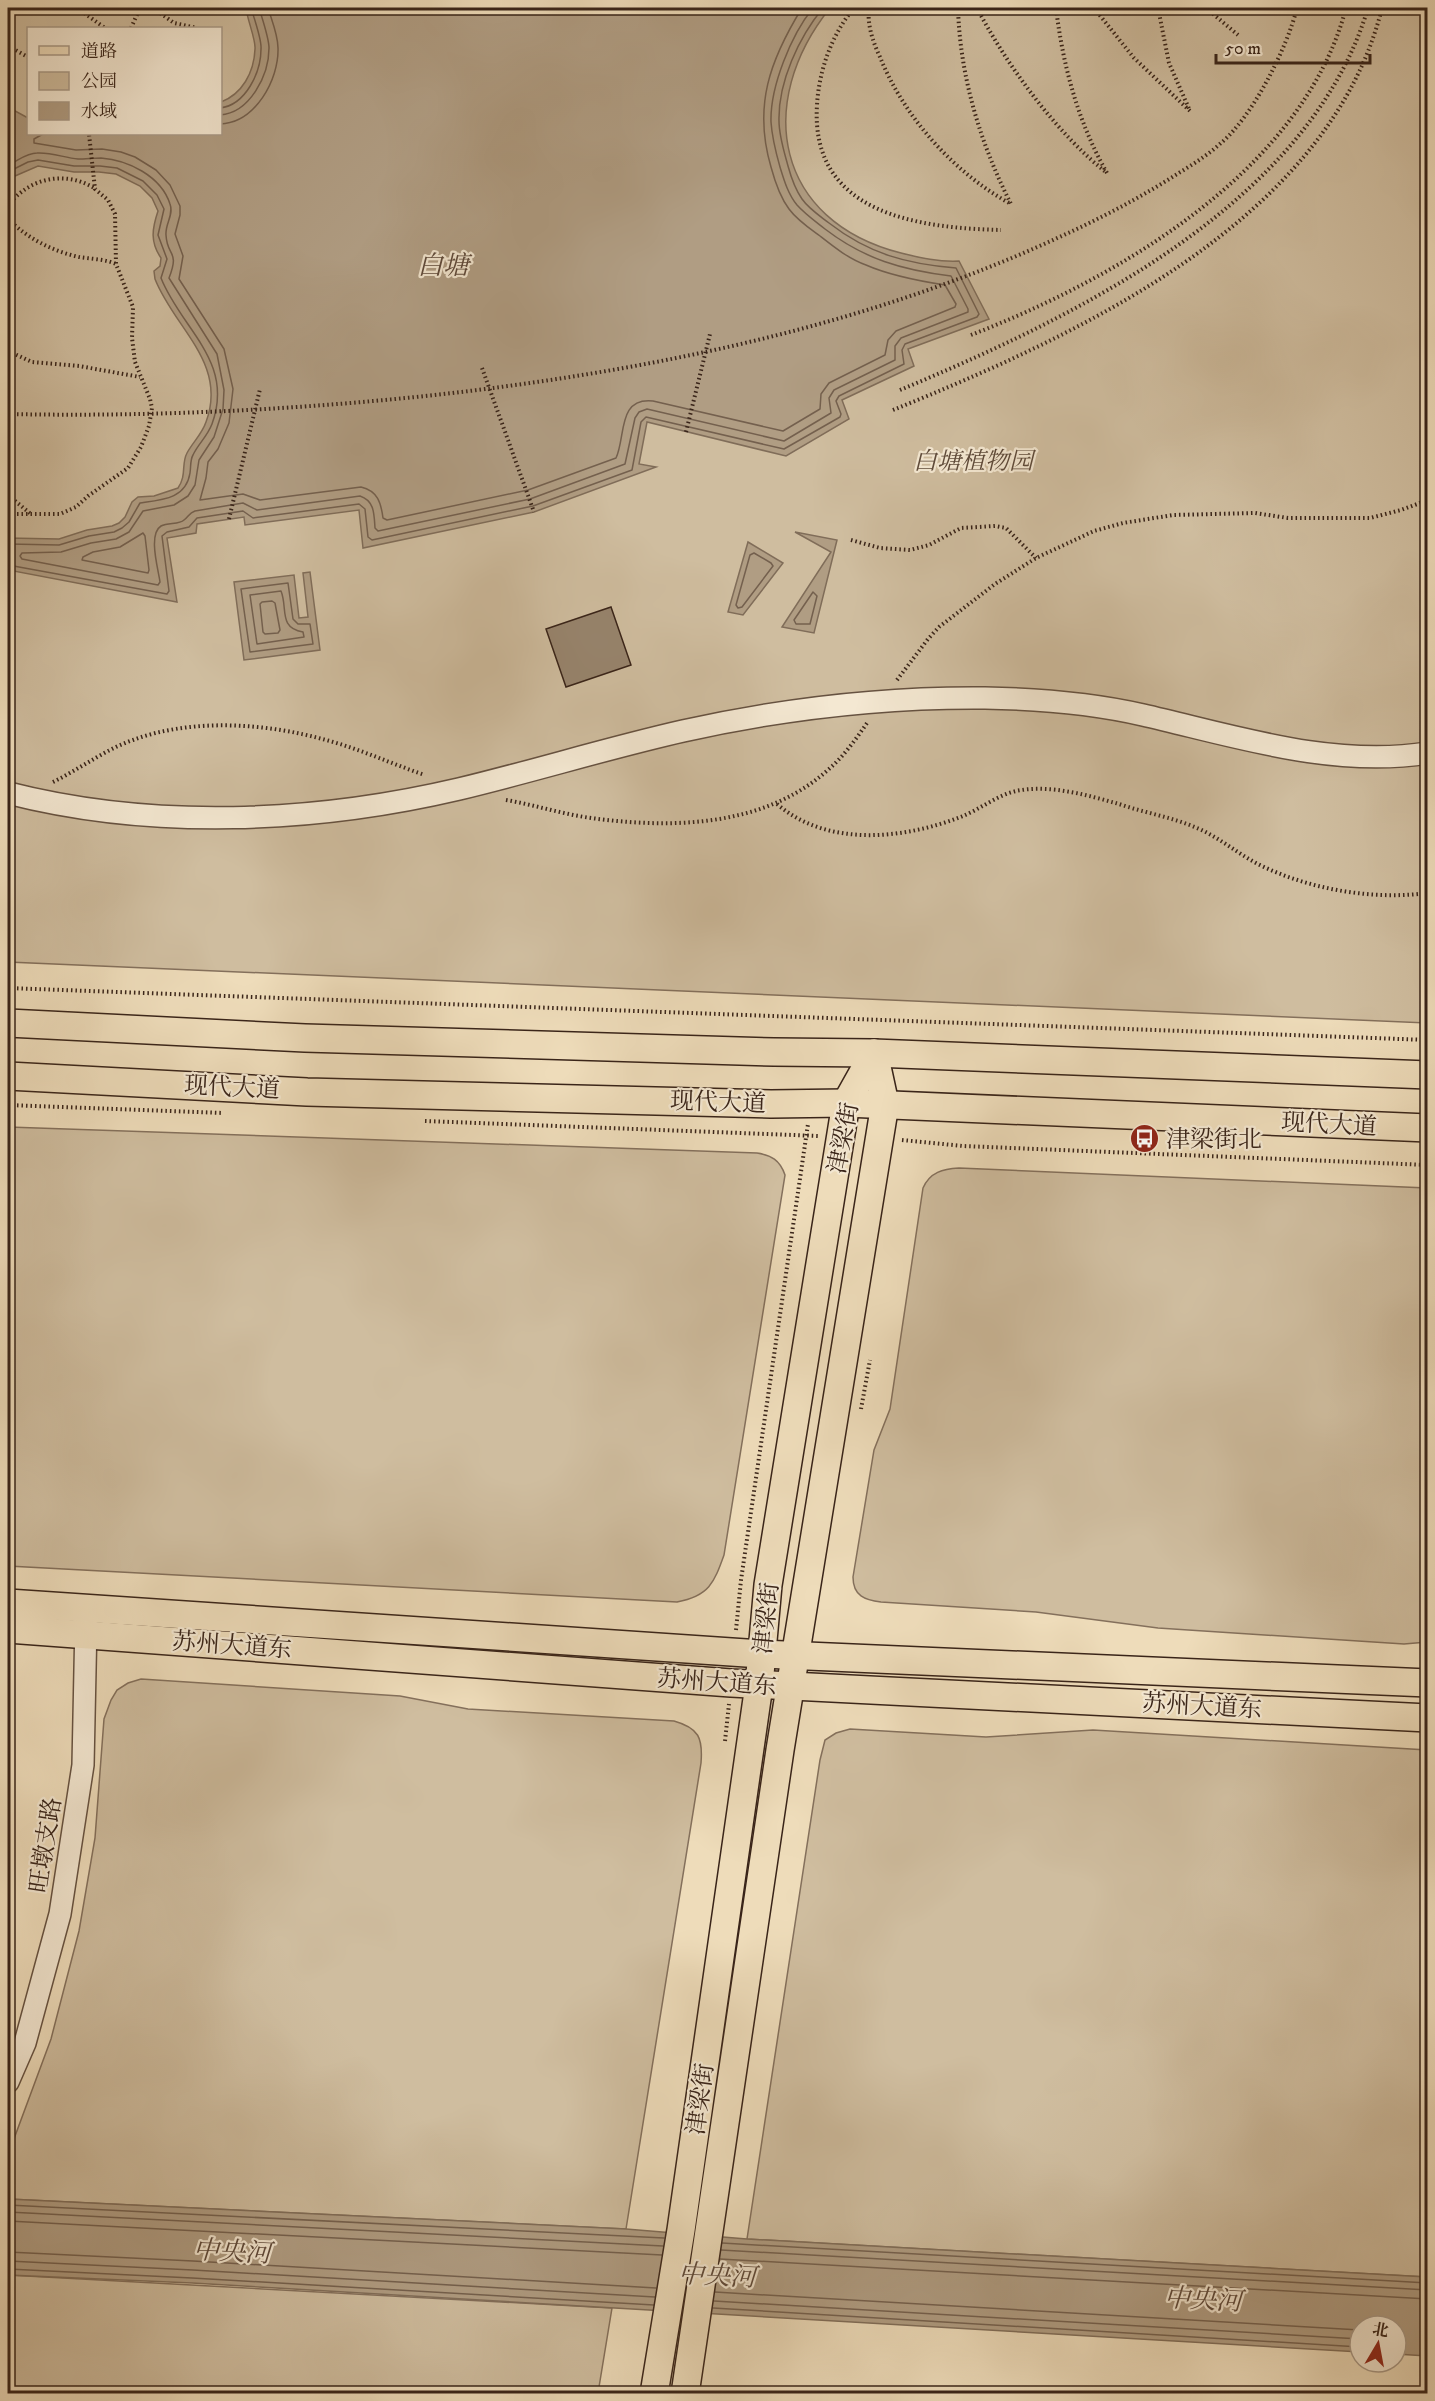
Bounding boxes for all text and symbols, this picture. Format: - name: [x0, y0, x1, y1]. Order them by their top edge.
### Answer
- legend: [27, 27, 222, 135]
- scale bar: [1216, 27, 1370, 65]
- text: 50 m: [1225, 38, 1261, 60]
- text: 道路: [81, 41, 117, 63]
- text: 公园: [81, 71, 117, 93]
- text: 水域: [81, 101, 117, 123]
- water label: 白塘: [417, 250, 473, 283]
- park label: 白塘植物园: [913, 447, 1037, 477]
- street label: 现代大道: [183, 1071, 281, 1105]
- street label: 现代大道: [669, 1086, 766, 1120]
- street label: 津梁街: [822, 1100, 866, 1176]
- street label: 现代大道: [1280, 1108, 1378, 1142]
- bus stop icon: 津梁街北: [1129, 1123, 1161, 1155]
- place label: 津梁街北: [1166, 1125, 1262, 1155]
- street label: 津梁街: [748, 1581, 786, 1655]
- street label: 苏州大道东: [171, 1627, 293, 1665]
- street label: 苏州大道东: [656, 1664, 778, 1702]
- street label: 苏州大道东: [1141, 1689, 1263, 1725]
- street label: 旺墩支路: [24, 1795, 68, 1895]
- street label: 津梁街: [681, 2061, 721, 2137]
- water label: 中央河: [192, 2234, 276, 2271]
- water label: 中央河: [677, 2258, 761, 2295]
- water label: 中央河: [1163, 2282, 1247, 2319]
- north arrow: [1348, 2314, 1408, 2374]
- text: 北: [1371, 2319, 1390, 2341]

